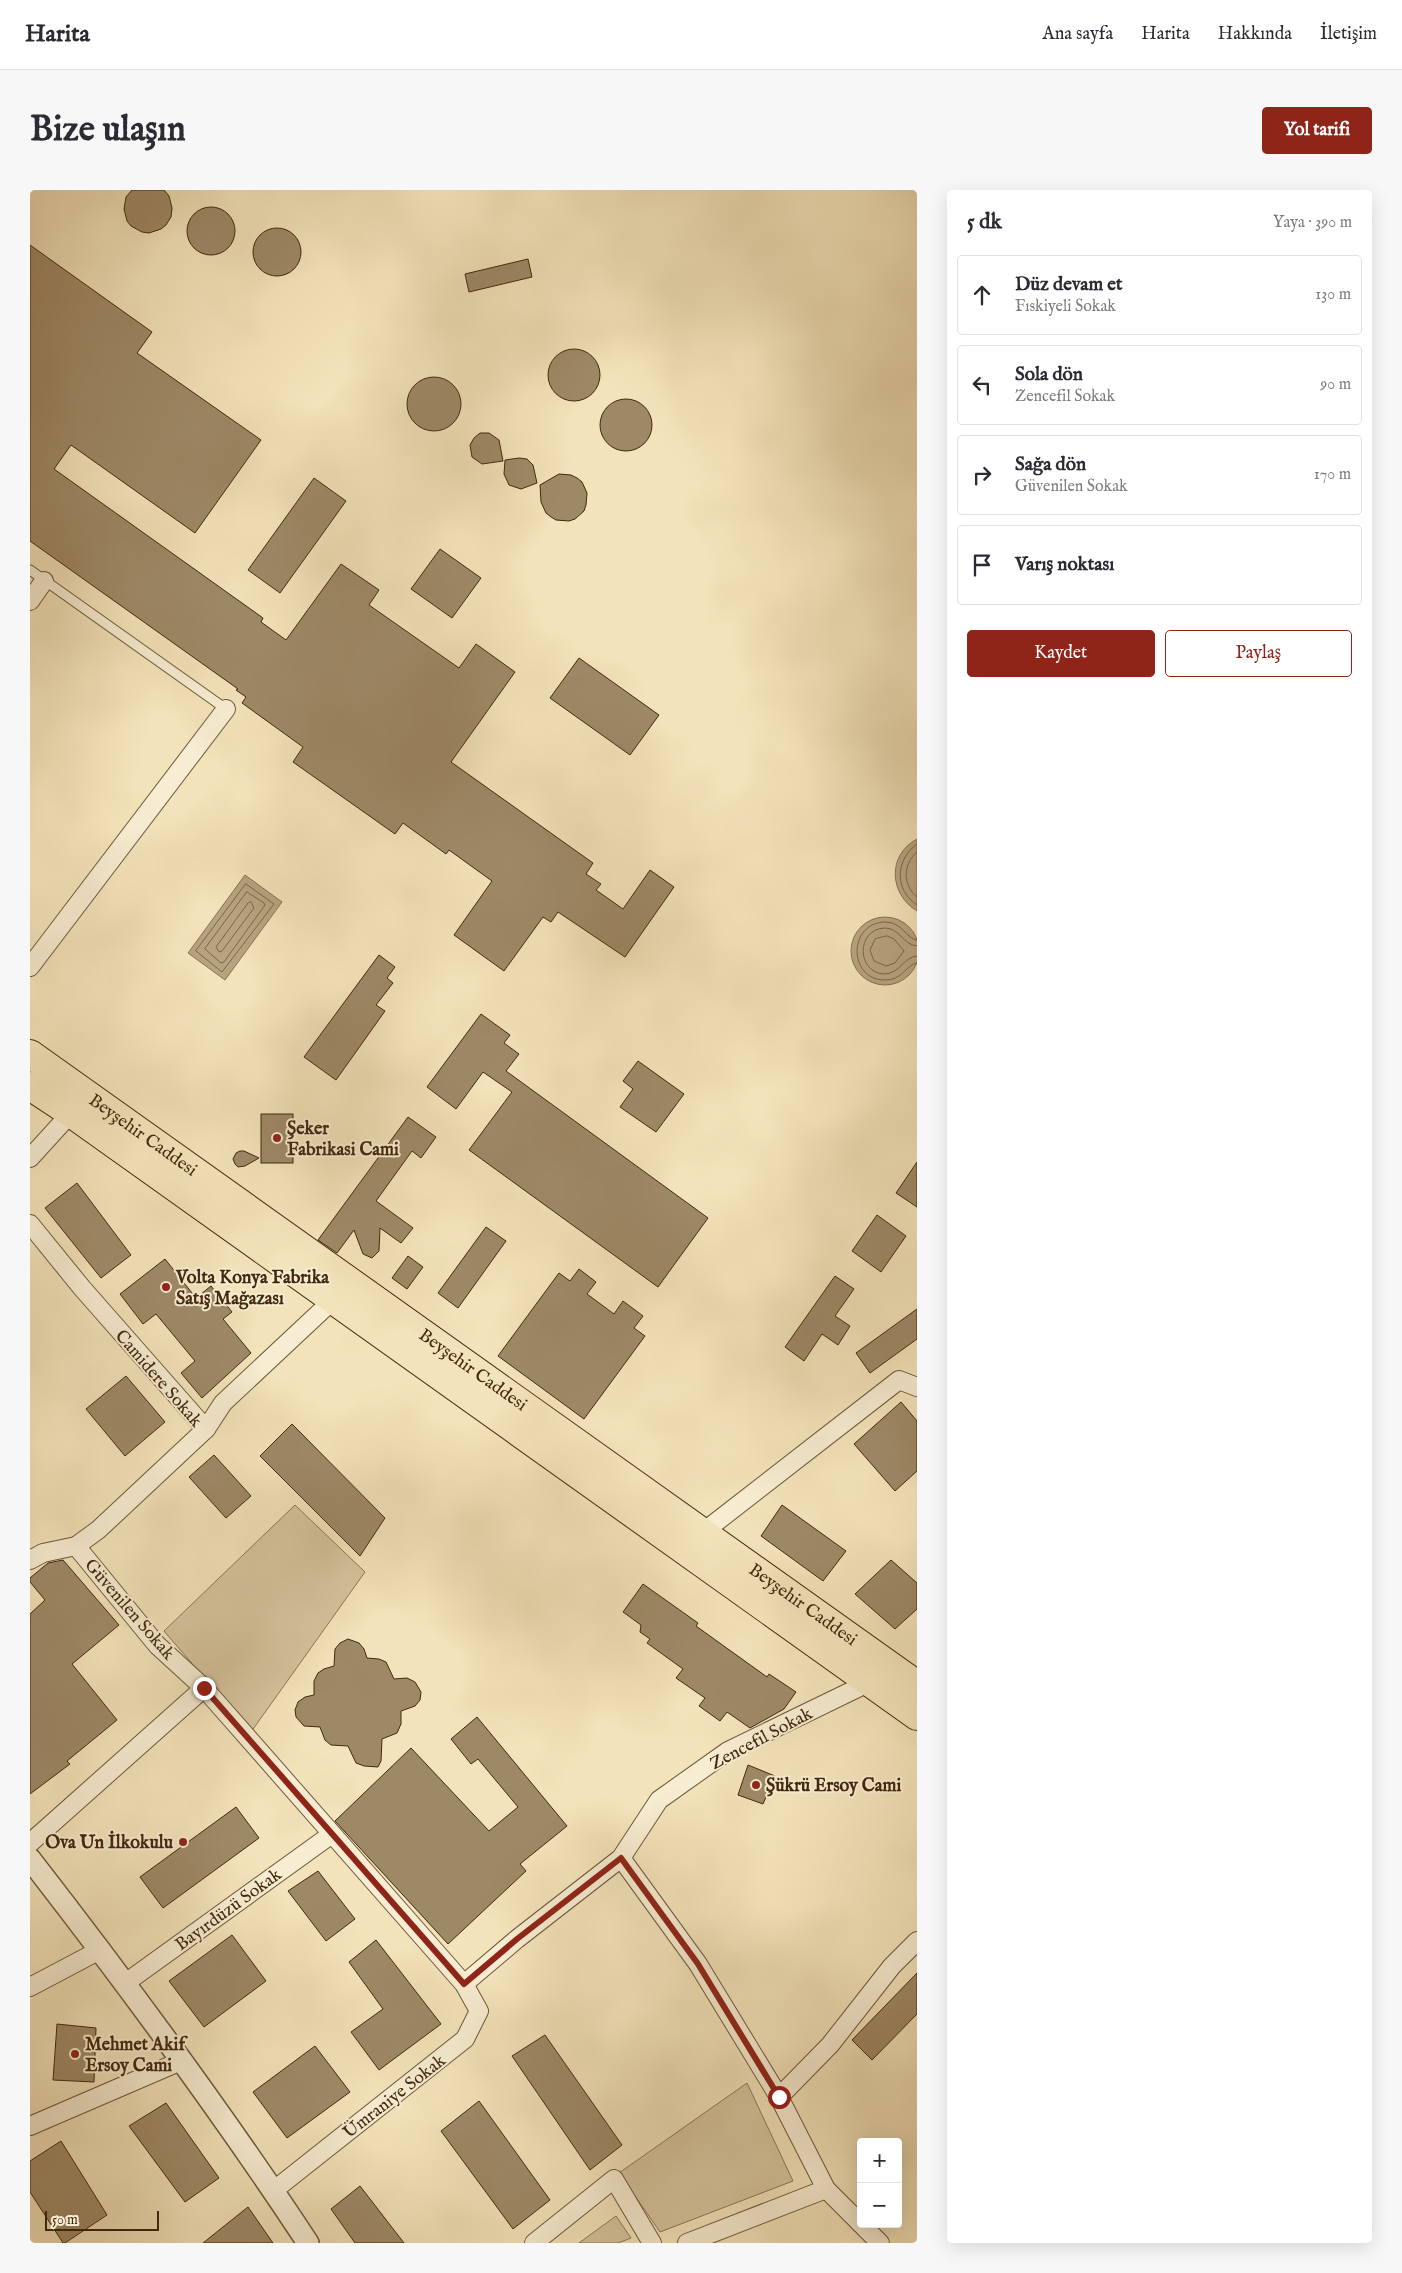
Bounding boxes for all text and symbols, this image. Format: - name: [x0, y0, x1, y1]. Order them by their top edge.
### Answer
- text: Harita: [25, 19, 90, 50]
- text: Ana sayfa: [1043, 23, 1113, 46]
- text: Harita: [1141, 23, 1190, 46]
- text: Hakkında: [1218, 23, 1292, 46]
- text: İletişim: [1320, 23, 1377, 46]
- button: Yol tarifi: [1262, 107, 1372, 154]
- text: Bize ulaşın: [30, 108, 186, 153]
- text: 5 dk: [967, 209, 1002, 236]
- text: Yaya · 390 m: [1273, 213, 1352, 233]
- text: Düz devam et: [1015, 273, 1123, 297]
- icon: ahead: [968, 281, 996, 309]
- text: 130 m: [1315, 285, 1351, 305]
- text: Fıskiyeli Sokak: [1015, 297, 1116, 317]
- text: Sola dön: [1015, 363, 1083, 387]
- icon: left: [968, 371, 996, 399]
- text: 90 m: [1320, 375, 1351, 395]
- text: Zencefil Sokak: [1015, 387, 1115, 407]
- text: Sağa dön: [1015, 453, 1086, 477]
- icon: right: [968, 461, 996, 489]
- text: 170 m: [1314, 465, 1351, 485]
- text: Güvenilen Sokak: [1015, 477, 1128, 497]
- icon: arrive: [968, 551, 996, 579]
- text: Varış noktası: [1015, 553, 1114, 577]
- button: Kaydet: [967, 630, 1155, 677]
- button: Paylaş: [1165, 630, 1352, 677]
- street label: Beyşehir Caddesi: [84, 1089, 201, 1182]
- place label: Şeker Fabrikasi Cami: [287, 1118, 399, 1162]
- marker: Şeker Fabrikasi Cami: [271, 1132, 283, 1144]
- place label: Volta Konya Fabrika Satış Mağazası: [175, 1267, 330, 1311]
- marker: Volta Konya Fabrika Satış Mağazası: [160, 1281, 172, 1293]
- street label: Beyşehir Caddesi: [414, 1324, 531, 1417]
- street label: Camidere Sokak: [109, 1325, 207, 1433]
- street label: Güvenilen Sokak: [79, 1555, 179, 1666]
- street label: Beyşehir Caddesi: [744, 1559, 861, 1652]
- route end: [193, 1677, 216, 1700]
- street label: Zencefil Sokak: [707, 1703, 817, 1776]
- place label: Şükrü Ersoy Cami: [766, 1775, 901, 1798]
- marker: Şükrü Ersoy Cami: [750, 1779, 762, 1791]
- place label: Ova Un İlkokulu: [45, 1830, 174, 1855]
- marker: Ova Un İlkokulu: [177, 1836, 189, 1848]
- street label: Bayırdüzü Sokak: [171, 1864, 287, 1957]
- place label: Mehmet Akif Ersoy Cami: [85, 2034, 188, 2078]
- marker: Mehmet Akif Ersoy Cami: [69, 2048, 81, 2060]
- street label: Ümraniye Sokak: [338, 2049, 451, 2144]
- route start: [768, 2086, 791, 2109]
- map controls: [857, 2138, 902, 2228]
- button: +: [857, 2138, 902, 2183]
- button: −: [857, 2183, 902, 2228]
- scale bar: [45, 2208, 159, 2231]
- text: 50 m: [52, 2211, 78, 2229]

